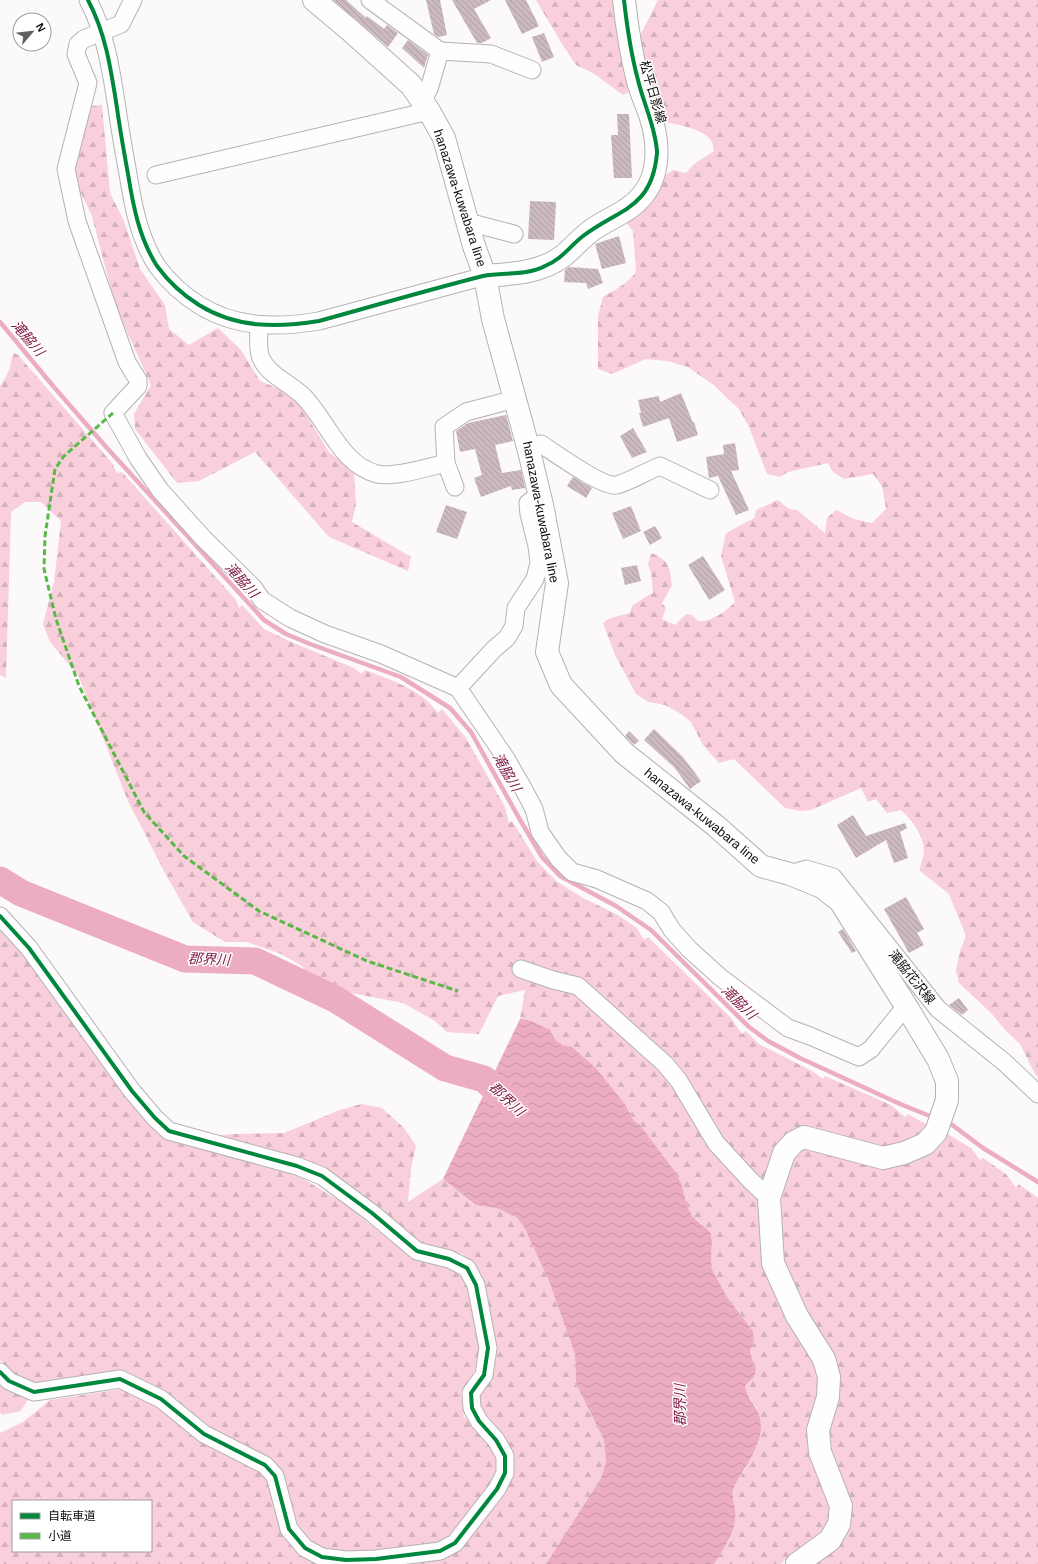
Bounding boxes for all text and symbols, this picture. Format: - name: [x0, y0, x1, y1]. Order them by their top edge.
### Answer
- north arrow: [12, 12, 52, 52]
- text: N: [34, 21, 48, 34]
- street label: 松平日影線: [637, 59, 669, 125]
- street label: hanazawa-kuwabara line: [431, 127, 489, 269]
- water label: 滝脇川: [8, 317, 49, 361]
- street label: hanazawa-kuwabara line: [520, 440, 562, 584]
- water label: 滝脇川: [222, 559, 263, 602]
- water label: 滝脇川: [490, 750, 525, 796]
- street label: hanazawa-kuwabara line: [641, 765, 763, 867]
- street label: 滝脇花沢線: [886, 947, 938, 1007]
- water label: 郡界川: [188, 950, 232, 968]
- water label: 滝脇川: [718, 982, 761, 1024]
- water label: 郡界川: [486, 1079, 529, 1121]
- water label: 郡界川: [672, 1382, 688, 1426]
- legend: [12, 1500, 152, 1552]
- text: 自転車道: [48, 1509, 96, 1523]
- text: 小道: [48, 1529, 72, 1543]

